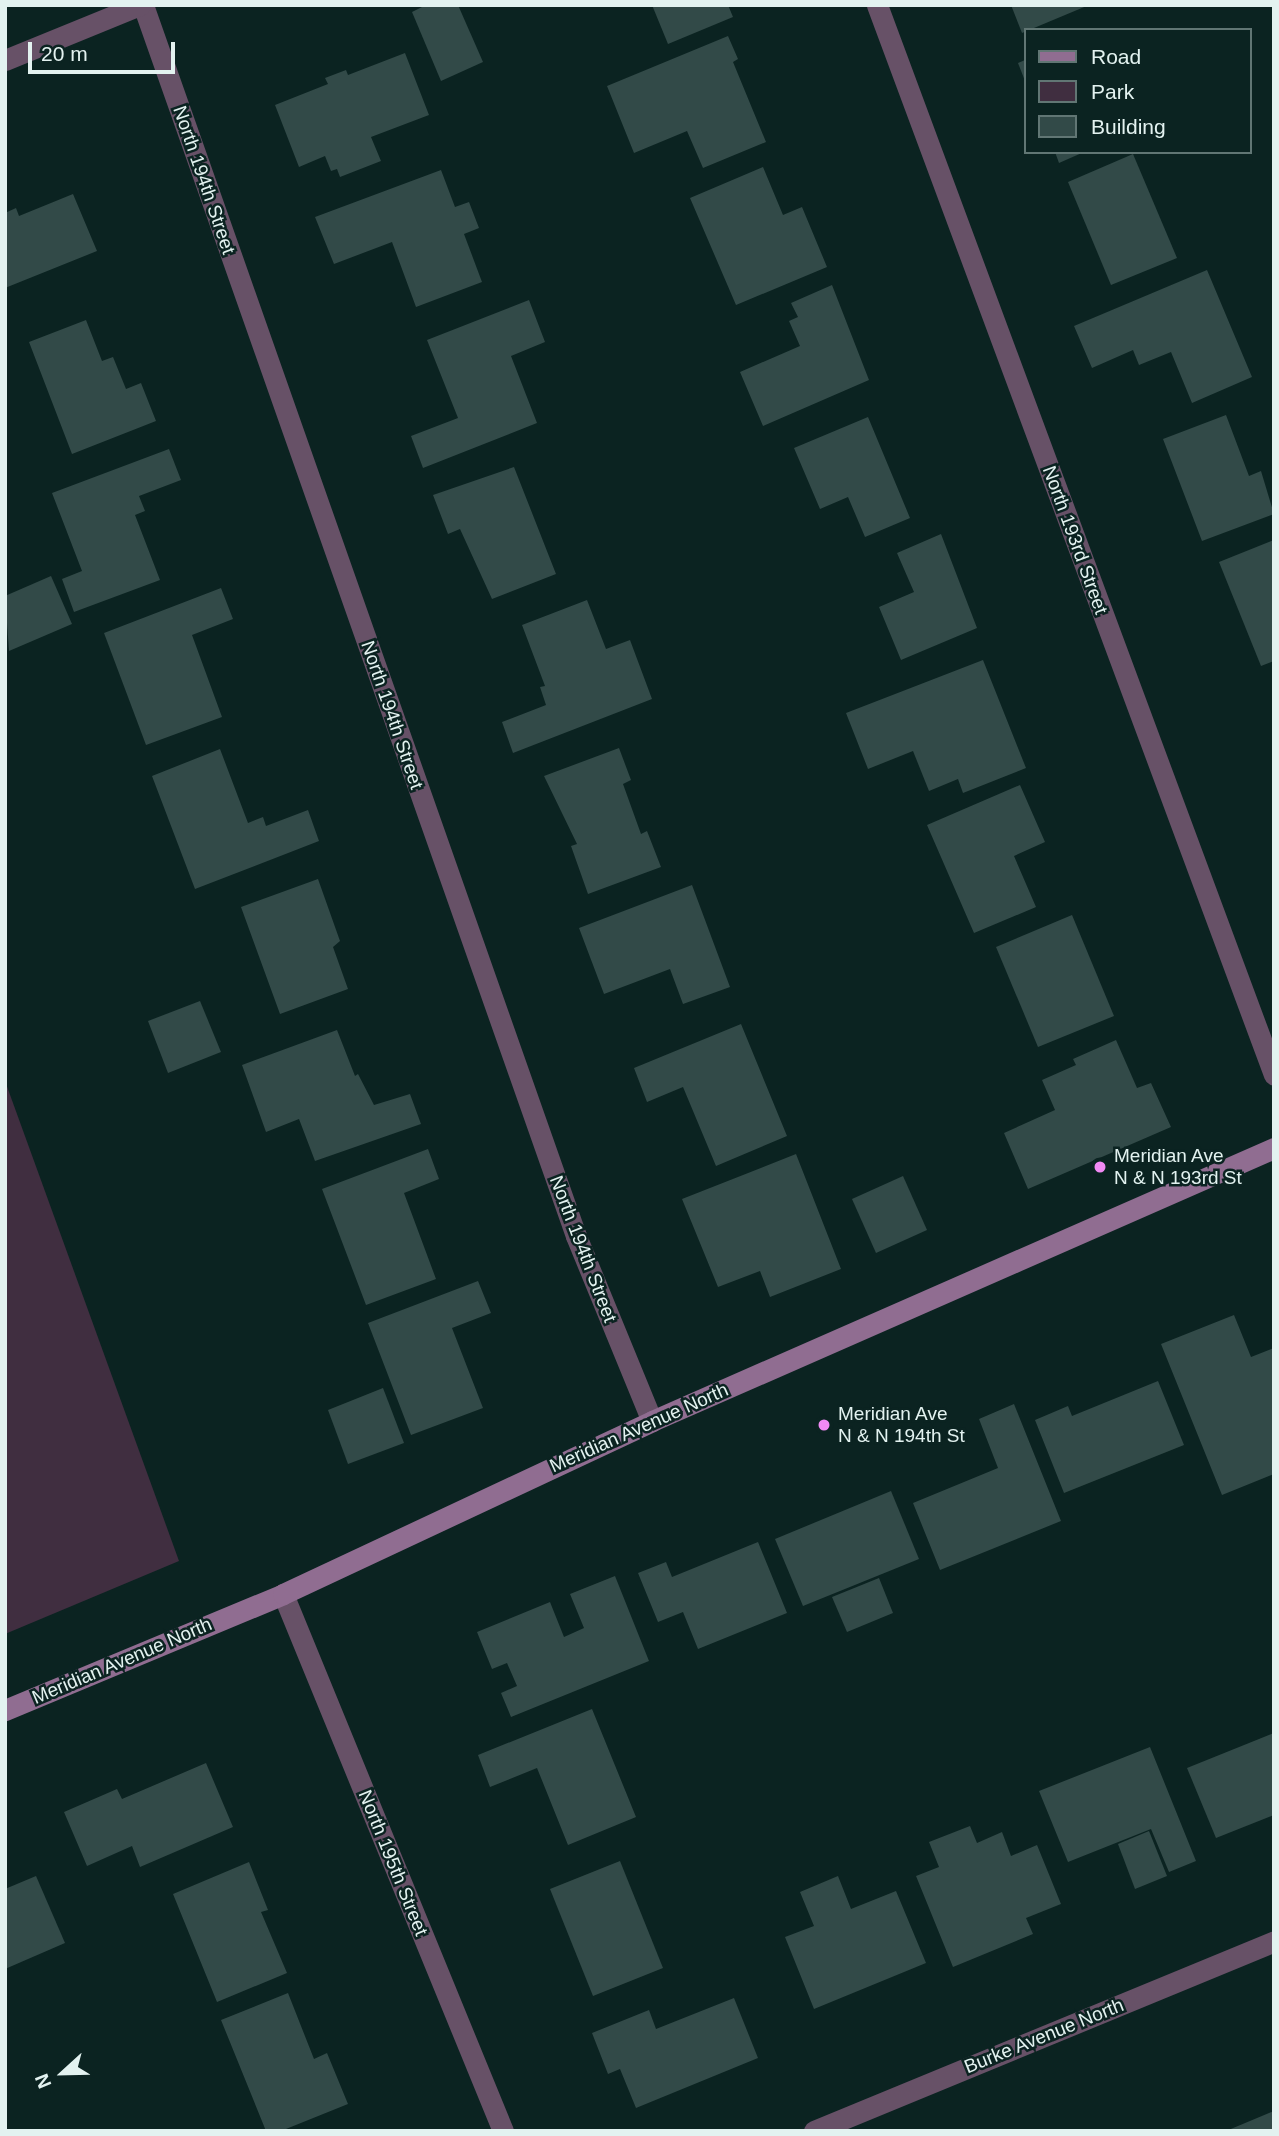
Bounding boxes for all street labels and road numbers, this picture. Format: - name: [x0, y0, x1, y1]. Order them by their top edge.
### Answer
- street label: North 194th Street: [168, 103, 240, 257]
- street label: North 193rd Street: [1038, 463, 1112, 617]
- street label: North 194th Street: [356, 638, 428, 792]
- street label: North 194th Street: [545, 1172, 621, 1326]
- street label: Meridian Avenue North: [546, 1378, 732, 1478]
- street label: Meridian Avenue North: [28, 1613, 216, 1709]
- street label: North 195th Street: [353, 1787, 433, 1939]
- street label: Burke Avenue North: [961, 1993, 1127, 2079]

